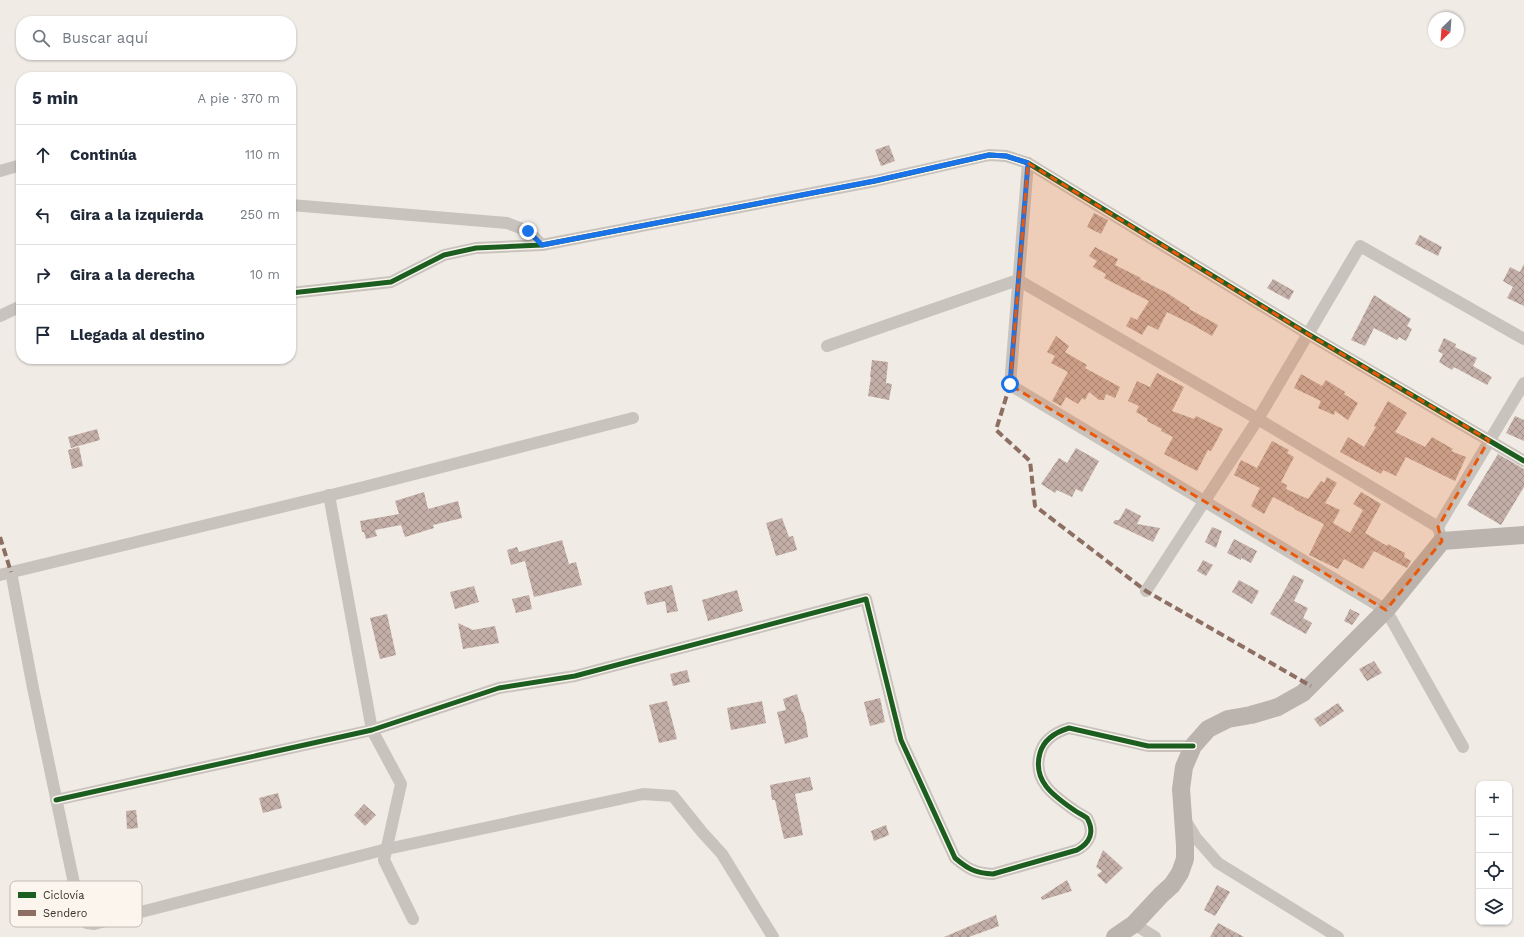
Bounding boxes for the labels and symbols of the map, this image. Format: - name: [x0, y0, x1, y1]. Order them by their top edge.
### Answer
- north arrow: [1428, 12, 1464, 48]
- route end: [519, 222, 537, 240]
- route start: [1001, 375, 1019, 393]
- legend: [10, 881, 142, 927]
- text: Ciclovía: [43, 889, 84, 902]
- text: Sendero: [43, 907, 87, 920]

